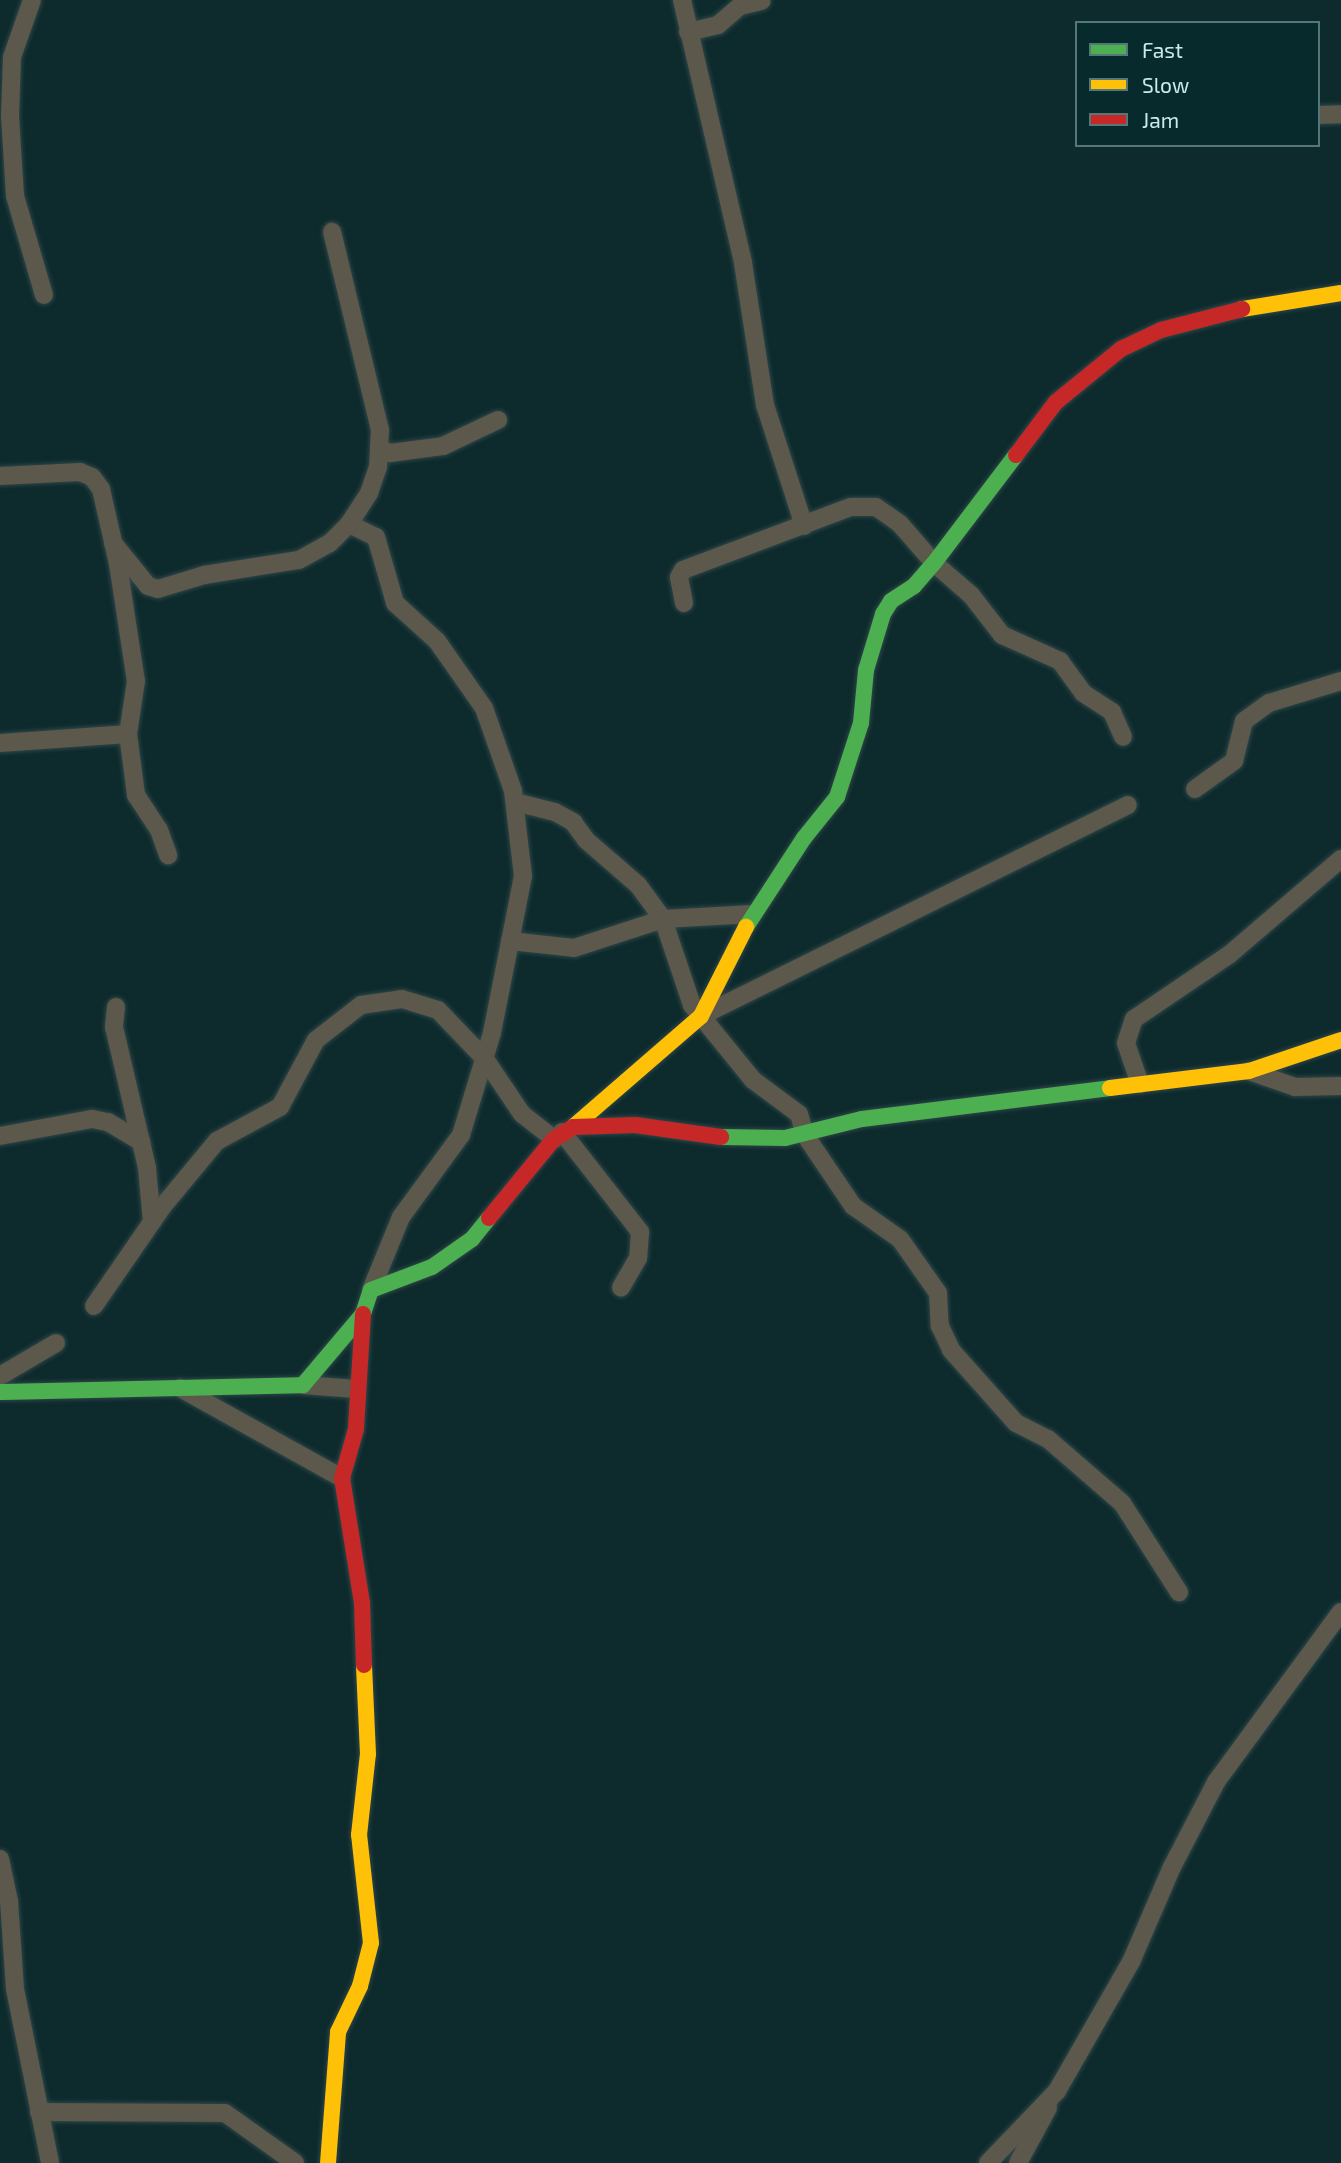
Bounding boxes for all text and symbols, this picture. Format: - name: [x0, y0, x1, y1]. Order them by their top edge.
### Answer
- legend: [1075, 21, 1320, 147]
- text: Fast: [1142, 37, 1183, 62]
- text: Slow: [1142, 72, 1189, 97]
- text: Jam: [1142, 107, 1179, 132]

